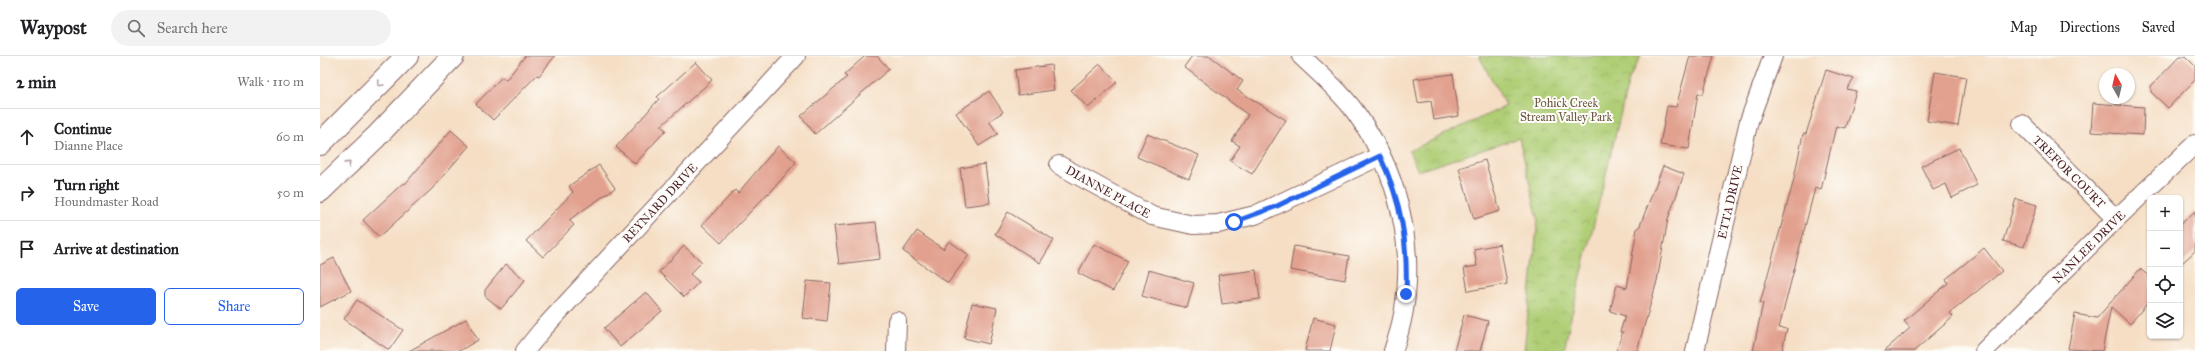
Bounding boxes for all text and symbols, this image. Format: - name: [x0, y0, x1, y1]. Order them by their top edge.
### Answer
- search box: [111, 10, 391, 46]
- text: Waypost: [20, 16, 87, 39]
- icon: search: [125, 17, 147, 39]
- text: Search here: [157, 19, 228, 37]
- text: Map: [2010, 19, 2037, 36]
- text: Directions: [2059, 19, 2120, 36]
- text: Saved: [2142, 19, 2175, 36]
- north arrow: [2099, 68, 2135, 104]
- text: 2 min: [16, 72, 56, 93]
- text: Walk · 110 m: [237, 74, 304, 90]
- one-way arrow: [377, 79, 385, 87]
- park label: Pohick Creek Stream Valley Park: [1520, 96, 1612, 124]
- text: Continue: [54, 120, 112, 138]
- icon: ahead: [16, 126, 38, 148]
- text: 60 m: [276, 129, 304, 145]
- street label: TREFOR COURT: [2030, 133, 2108, 211]
- text: Dianne Place: [54, 138, 123, 154]
- street label: REYNARD DRIVE: [620, 160, 701, 246]
- one-way arrow: [343, 161, 351, 168]
- street label: DIANNE PLACE: [1063, 163, 1153, 221]
- street label: ETTA DRIVE: [1715, 163, 1745, 240]
- text: Turn right: [54, 176, 119, 194]
- icon: right: [16, 182, 38, 204]
- text: 50 m: [277, 185, 304, 201]
- text: Houndmaster Road: [54, 194, 159, 210]
- map controls: [2147, 195, 2183, 339]
- button: +: [2147, 195, 2183, 231]
- street label: NANLEE DRIVE: [2050, 208, 2128, 286]
- route start: [1225, 213, 1243, 231]
- button: −: [2147, 231, 2183, 267]
- icon: arrive: [16, 238, 38, 260]
- text: Arrive at destination: [54, 240, 179, 258]
- button: locate: [2147, 267, 2183, 303]
- route end: [1397, 285, 1415, 303]
- button: Save: [16, 288, 156, 325]
- button: Share: [164, 288, 304, 325]
- button: layers: [2147, 303, 2183, 339]

